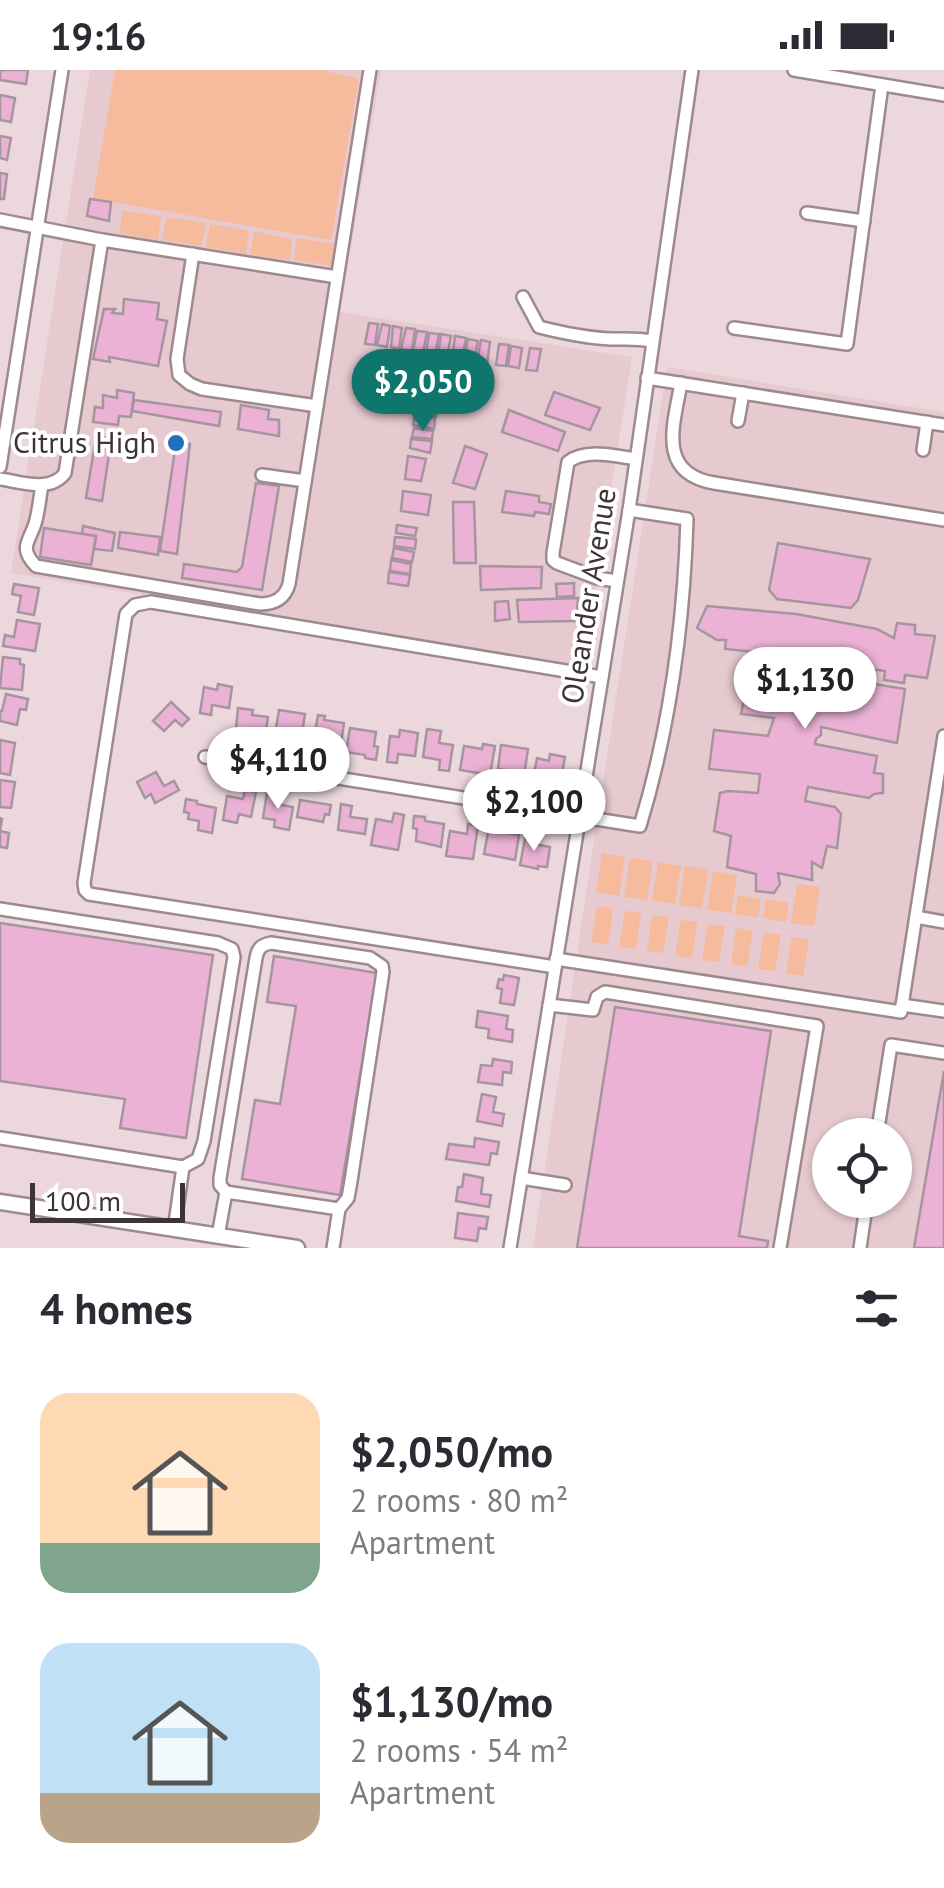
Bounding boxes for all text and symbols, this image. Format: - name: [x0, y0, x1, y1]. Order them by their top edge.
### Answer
- text: 19:16: [50, 11, 146, 60]
- pin: $2,050: [342, 349, 504, 434]
- text: $2,050: [374, 360, 472, 402]
- place label: Citrus High: [13, 422, 156, 461]
- marker: Citrus High: [165, 432, 187, 454]
- street label: Oleander Avenue: [551, 485, 624, 707]
- pin: $1,130: [724, 647, 886, 732]
- text: $1,130: [756, 658, 854, 700]
- pin: $4,110: [197, 727, 359, 812]
- text: $4,110: [229, 738, 327, 780]
- pin: $2,100: [453, 769, 615, 854]
- text: $2,100: [485, 780, 583, 822]
- map controls: [812, 1118, 912, 1218]
- button: locate: [812, 1118, 912, 1218]
- scale bar: [30, 1178, 185, 1222]
- text: 100 m: [45, 1182, 121, 1219]
- text: 4 homes: [40, 1281, 193, 1336]
- icon: filters: [849, 1281, 904, 1336]
- text: $2,050/mo: [350, 1424, 553, 1479]
- icon: home: [120, 1433, 240, 1553]
- text: 2 rooms · 80 m²: [350, 1479, 568, 1521]
- text: Apartment: [350, 1521, 495, 1563]
- text: $1,130/mo: [350, 1674, 553, 1729]
- icon: home: [120, 1683, 240, 1803]
- text: 2 rooms · 54 m²: [350, 1729, 568, 1771]
- text: Apartment: [350, 1771, 495, 1813]

